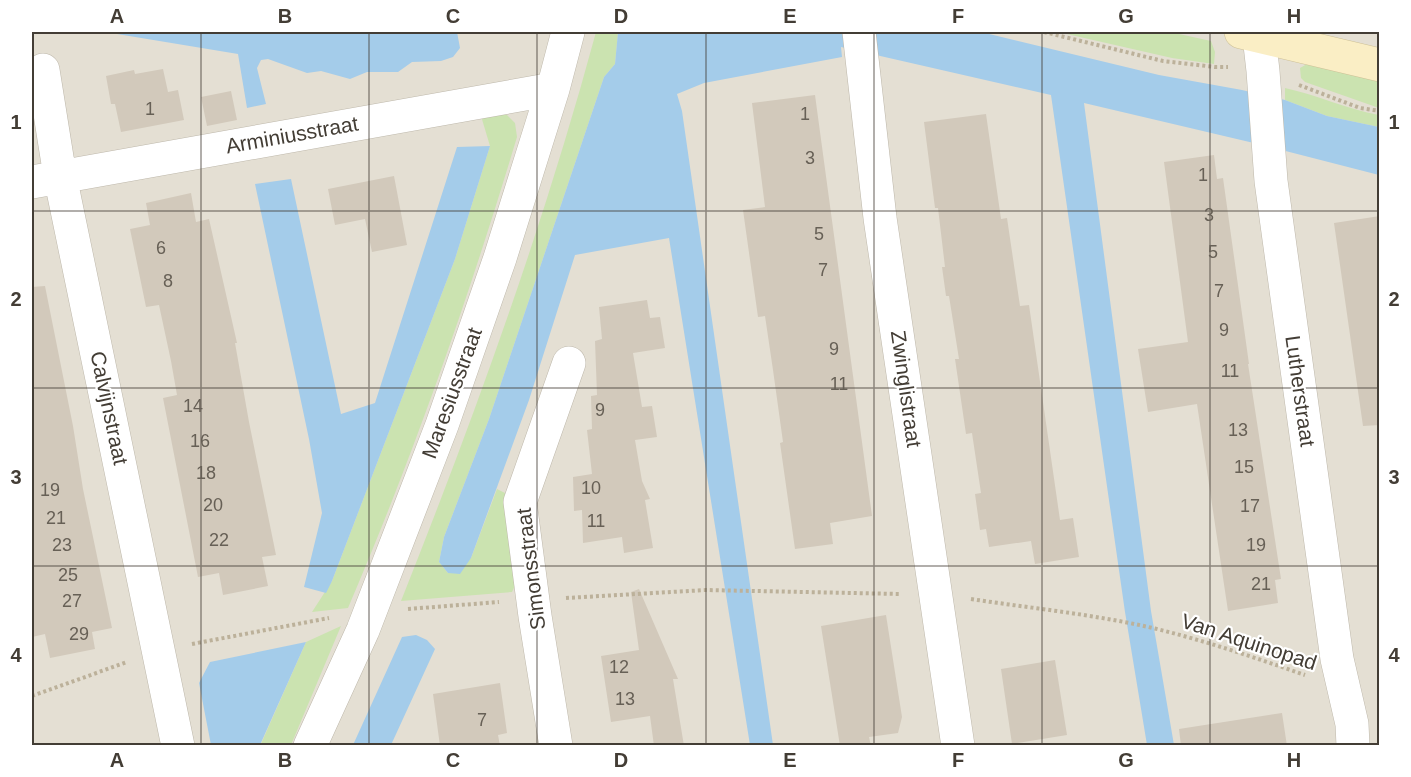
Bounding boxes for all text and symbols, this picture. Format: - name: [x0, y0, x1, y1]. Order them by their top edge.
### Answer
- text: A: [110, 5, 124, 27]
- text: B: [278, 5, 292, 27]
- text: C: [446, 5, 460, 27]
- text: D: [614, 5, 628, 27]
- text: E: [783, 5, 797, 27]
- text: F: [952, 5, 964, 27]
- text: G: [1118, 5, 1134, 27]
- text: H: [1287, 5, 1301, 27]
- house number: 1: [145, 99, 155, 119]
- house number: 1: [800, 104, 810, 124]
- text: 1: [10, 111, 22, 133]
- text: 1: [1388, 111, 1400, 133]
- street label: Arminiusstraat: [224, 112, 360, 157]
- house number: 3: [805, 148, 815, 168]
- house number: 1: [1198, 165, 1208, 185]
- house number: 3: [1204, 205, 1214, 225]
- house number: 5: [814, 224, 824, 244]
- house number: 6: [156, 238, 166, 258]
- house number: 5: [1208, 242, 1218, 262]
- house number: 7: [818, 260, 828, 280]
- house number: 8: [163, 271, 173, 291]
- house number: 7: [1214, 281, 1224, 301]
- text: 2: [10, 288, 22, 310]
- text: 2: [1388, 288, 1400, 310]
- house number: 9: [1219, 320, 1229, 340]
- street label: Maresiusstraat: [417, 324, 486, 461]
- street label: Zwinglistraat: [887, 329, 926, 449]
- street label: Lutherstraat: [1281, 334, 1320, 448]
- house number: 9: [829, 339, 839, 359]
- street label: Calvijnstraat: [86, 349, 133, 467]
- house number: 11: [1221, 361, 1239, 381]
- house number: 11: [830, 374, 848, 394]
- house number: 14: [183, 396, 203, 416]
- house number: 9: [595, 400, 605, 420]
- house number: 13: [1228, 420, 1248, 440]
- house number: 16: [190, 431, 210, 451]
- house number: 15: [1234, 457, 1254, 477]
- house number: 18: [196, 463, 216, 483]
- text: 3: [10, 466, 22, 488]
- text: 3: [1388, 466, 1400, 488]
- house number: 10: [581, 478, 601, 498]
- house number: 19: [40, 480, 60, 500]
- house number: 20: [203, 495, 223, 515]
- house number: 17: [1240, 496, 1260, 516]
- street label: Simonsstraat: [512, 507, 549, 631]
- house number: 21: [46, 508, 66, 528]
- house number: 11: [587, 511, 605, 531]
- house number: 22: [209, 530, 229, 550]
- house number: 23: [52, 535, 72, 555]
- house number: 19: [1246, 535, 1266, 555]
- house number: 25: [58, 565, 78, 585]
- house number: 21: [1251, 574, 1271, 594]
- house number: 27: [62, 591, 82, 611]
- street label: Van Aquinopad: [1179, 609, 1320, 674]
- house number: 29: [69, 624, 89, 644]
- text: 4: [10, 644, 22, 666]
- text: 4: [1388, 644, 1400, 666]
- house number: 12: [609, 657, 629, 677]
- house number: 13: [615, 689, 635, 709]
- house number: 7: [477, 710, 487, 730]
- text: A: [110, 749, 124, 771]
- text: B: [278, 749, 292, 771]
- text: C: [446, 749, 460, 771]
- text: D: [614, 749, 628, 771]
- text: E: [783, 749, 797, 771]
- text: F: [952, 749, 964, 771]
- text: G: [1118, 749, 1134, 771]
- text: H: [1287, 749, 1301, 771]

